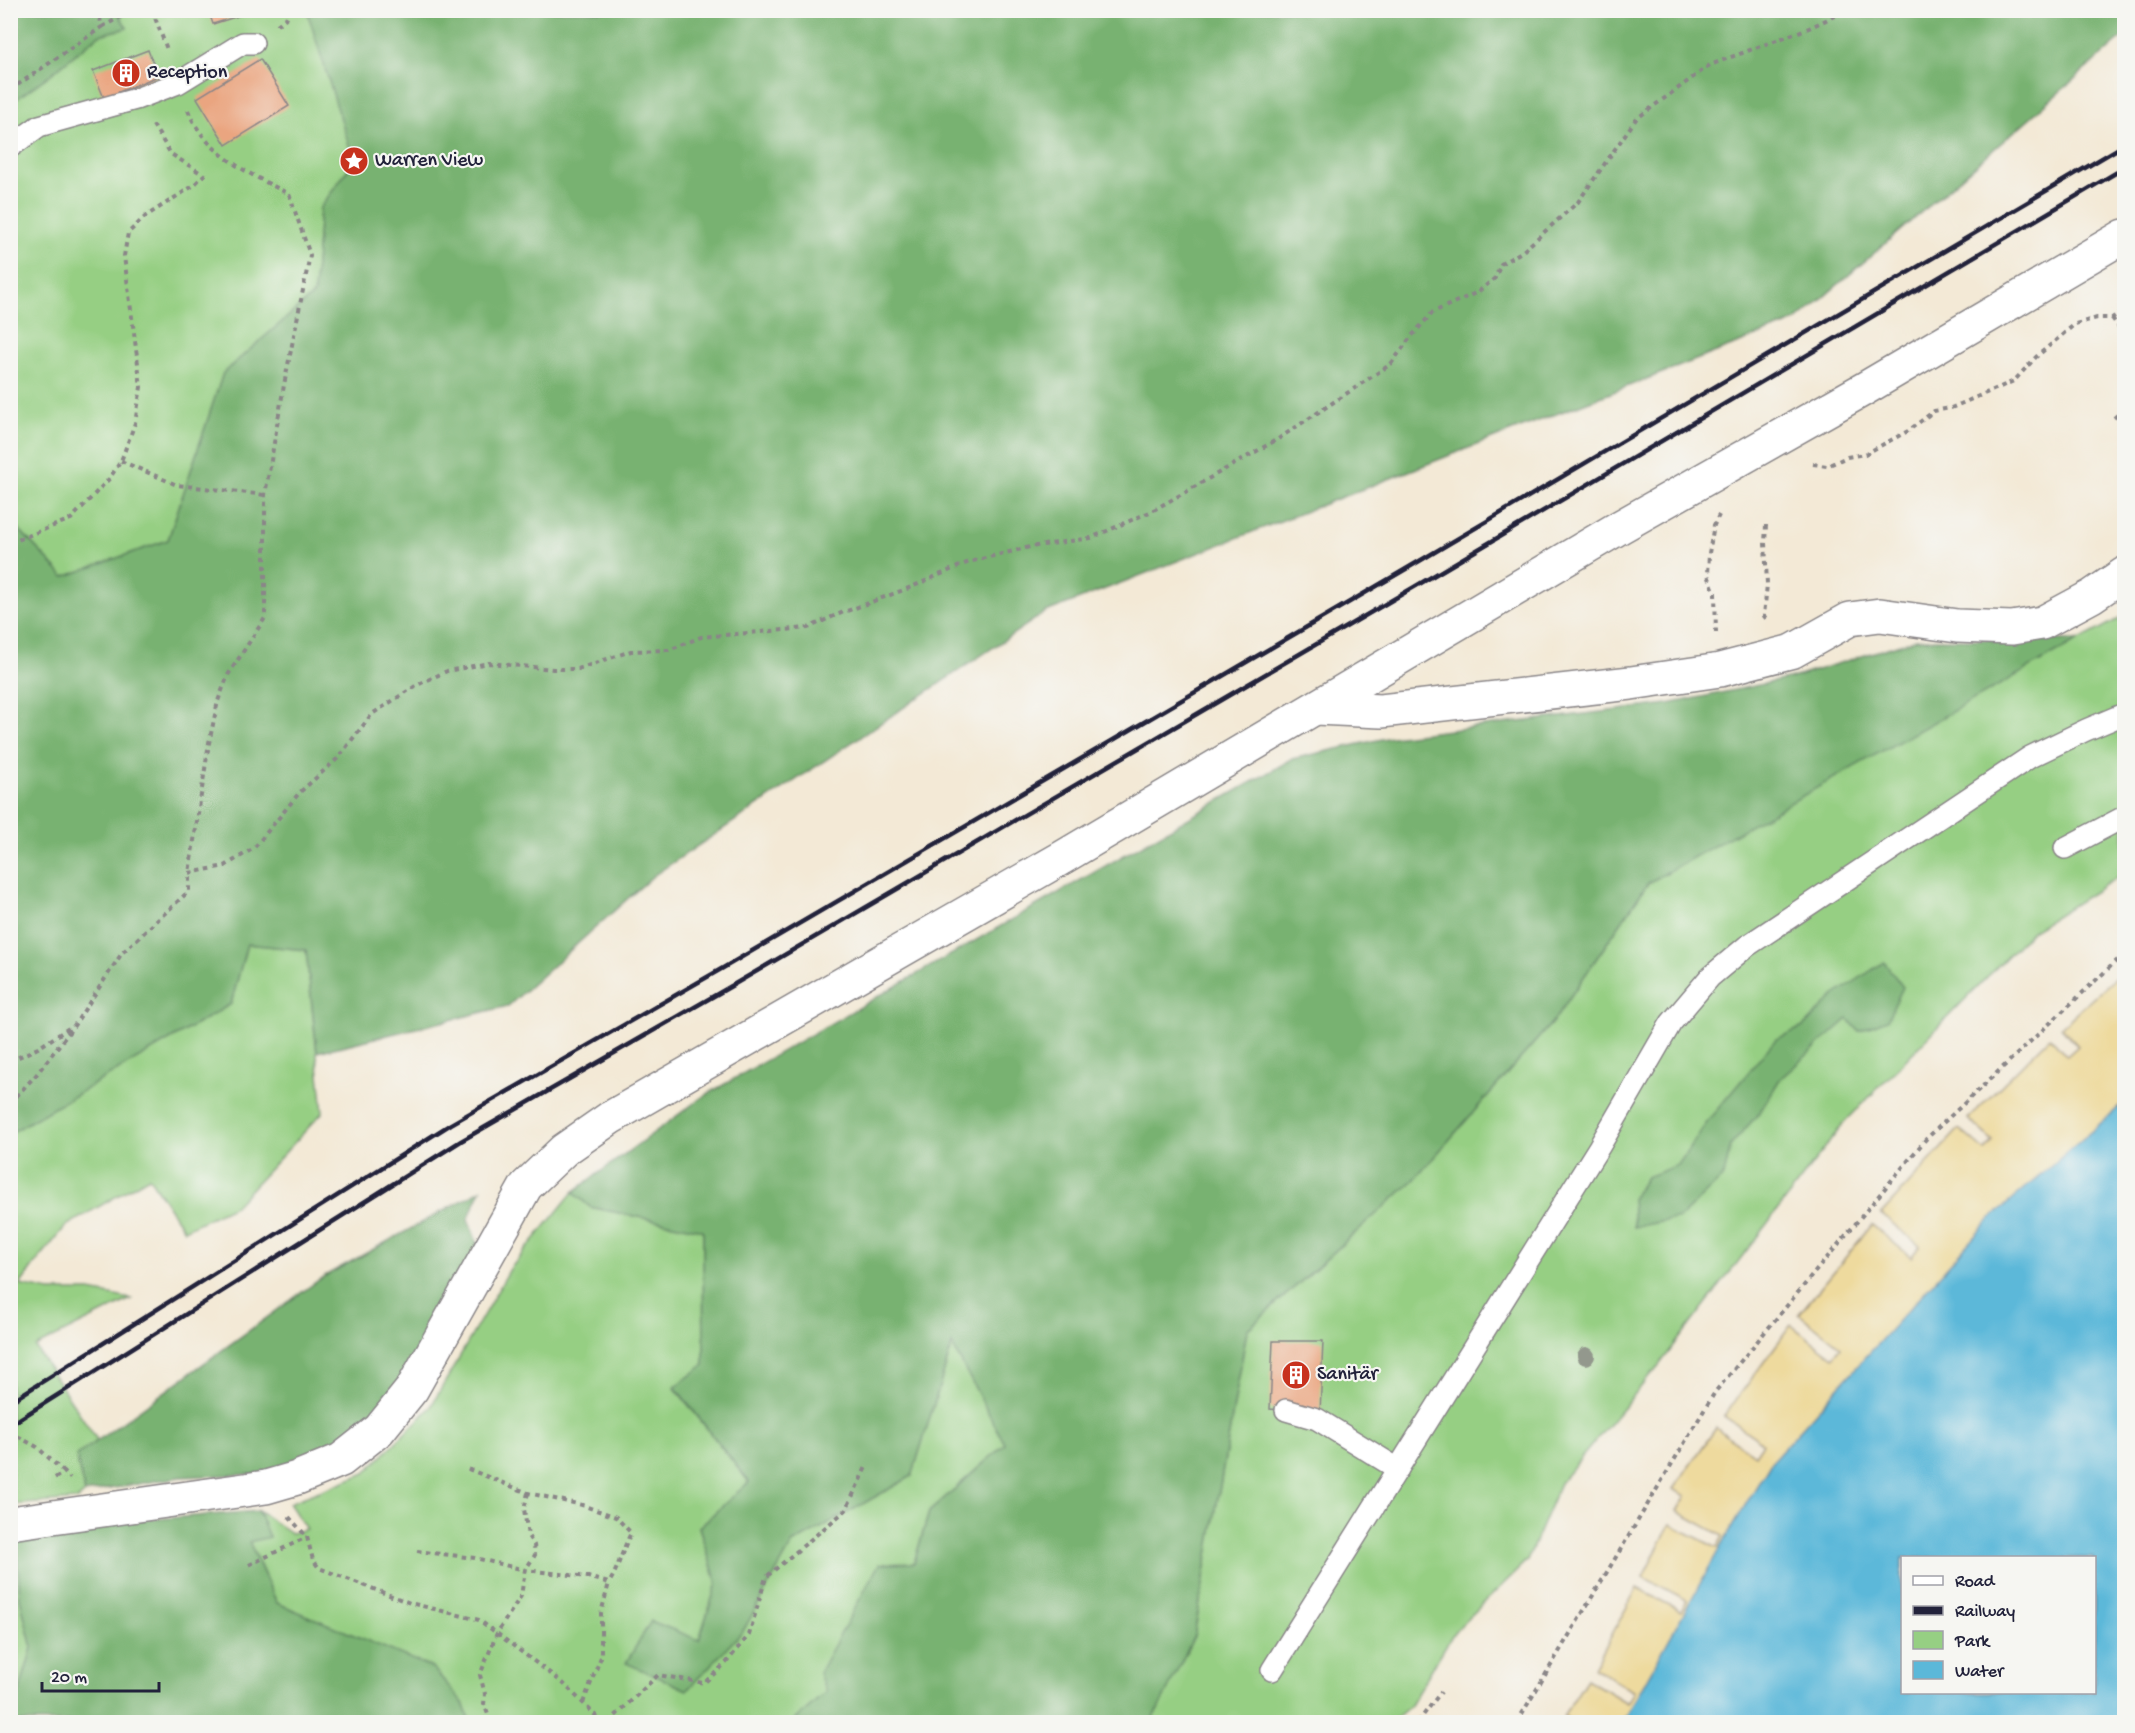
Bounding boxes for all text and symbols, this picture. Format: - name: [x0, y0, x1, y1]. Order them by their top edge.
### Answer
- building icon: Reception: [110, 57, 142, 89]
- place label: Reception: [147, 62, 228, 85]
- place icon: Warren View: [338, 145, 370, 177]
- place label: Warren View: [375, 150, 484, 173]
- building icon: Sanitär: [1280, 1359, 1312, 1391]
- place label: Sanitär: [1317, 1364, 1379, 1387]
- legend: [1901, 1556, 2096, 1694]
- text: Road: [1955, 1572, 1996, 1593]
- text: Railway: [1955, 1602, 2015, 1623]
- text: Park: [1954, 1632, 1991, 1653]
- scale bar: [42, 1655, 159, 1693]
- text: Water: [1955, 1662, 2005, 1683]
- text: 20 m: [51, 1668, 87, 1689]

